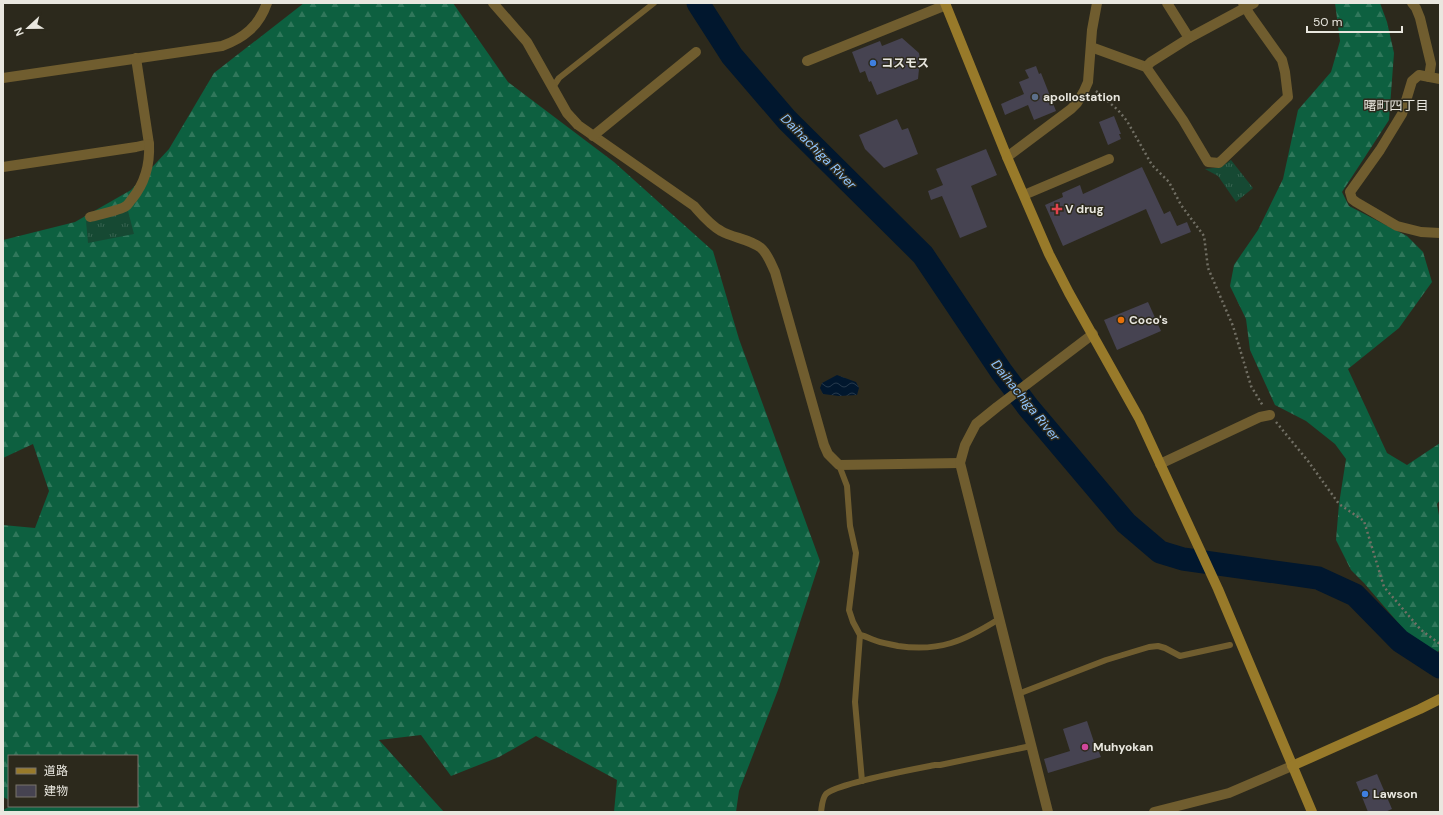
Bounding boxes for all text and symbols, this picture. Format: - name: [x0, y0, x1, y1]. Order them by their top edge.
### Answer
- north arrow: [8, 8, 48, 48]
- scale bar: [1307, 8, 1402, 34]
- text: 50 m: [1313, 14, 1342, 30]
- text: N: [11, 25, 27, 38]
- place label: コスモス: [881, 55, 929, 71]
- marker: コスモス: [868, 58, 878, 68]
- place label: apollostation: [1043, 89, 1121, 105]
- marker: apollostation: [1030, 92, 1040, 102]
- district label: 曙町四丁目: [1363, 97, 1429, 114]
- water label: Daihachiga River: [777, 110, 861, 194]
- place label: V drug: [1065, 201, 1104, 217]
- marker: V drug: [1052, 204, 1062, 214]
- place label: Coco's: [1129, 312, 1168, 328]
- marker: Coco's: [1116, 315, 1126, 325]
- water label: Daihachiga River: [988, 356, 1064, 445]
- place label: Muhyokan: [1093, 739, 1153, 755]
- marker: Muhyokan: [1080, 742, 1090, 752]
- legend: [8, 755, 138, 807]
- text: 道路: [44, 763, 68, 779]
- text: 建物: [44, 783, 68, 799]
- place label: Lawson: [1373, 786, 1418, 802]
- marker: Lawson: [1360, 789, 1370, 799]

